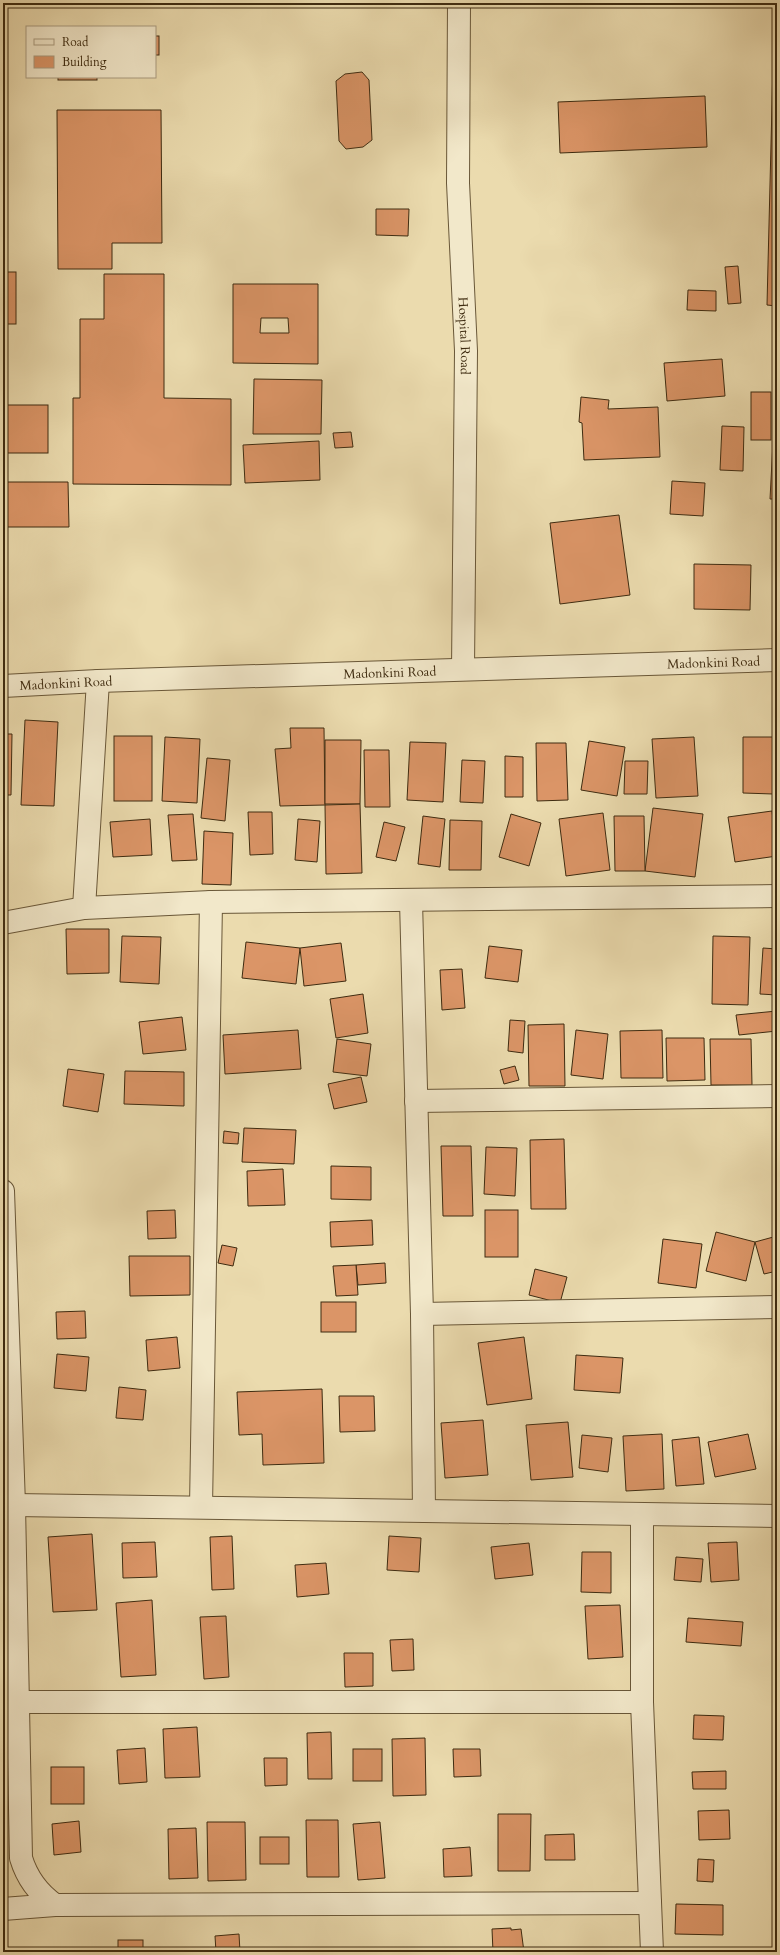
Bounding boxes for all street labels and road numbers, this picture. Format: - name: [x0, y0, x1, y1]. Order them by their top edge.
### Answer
- street label: Hospital Road: [453, 296, 474, 375]
- street label: Madonkini Road: [667, 653, 760, 673]
- street label: Madonkini Road: [343, 663, 437, 683]
- street label: Madonkini Road: [19, 673, 113, 695]

